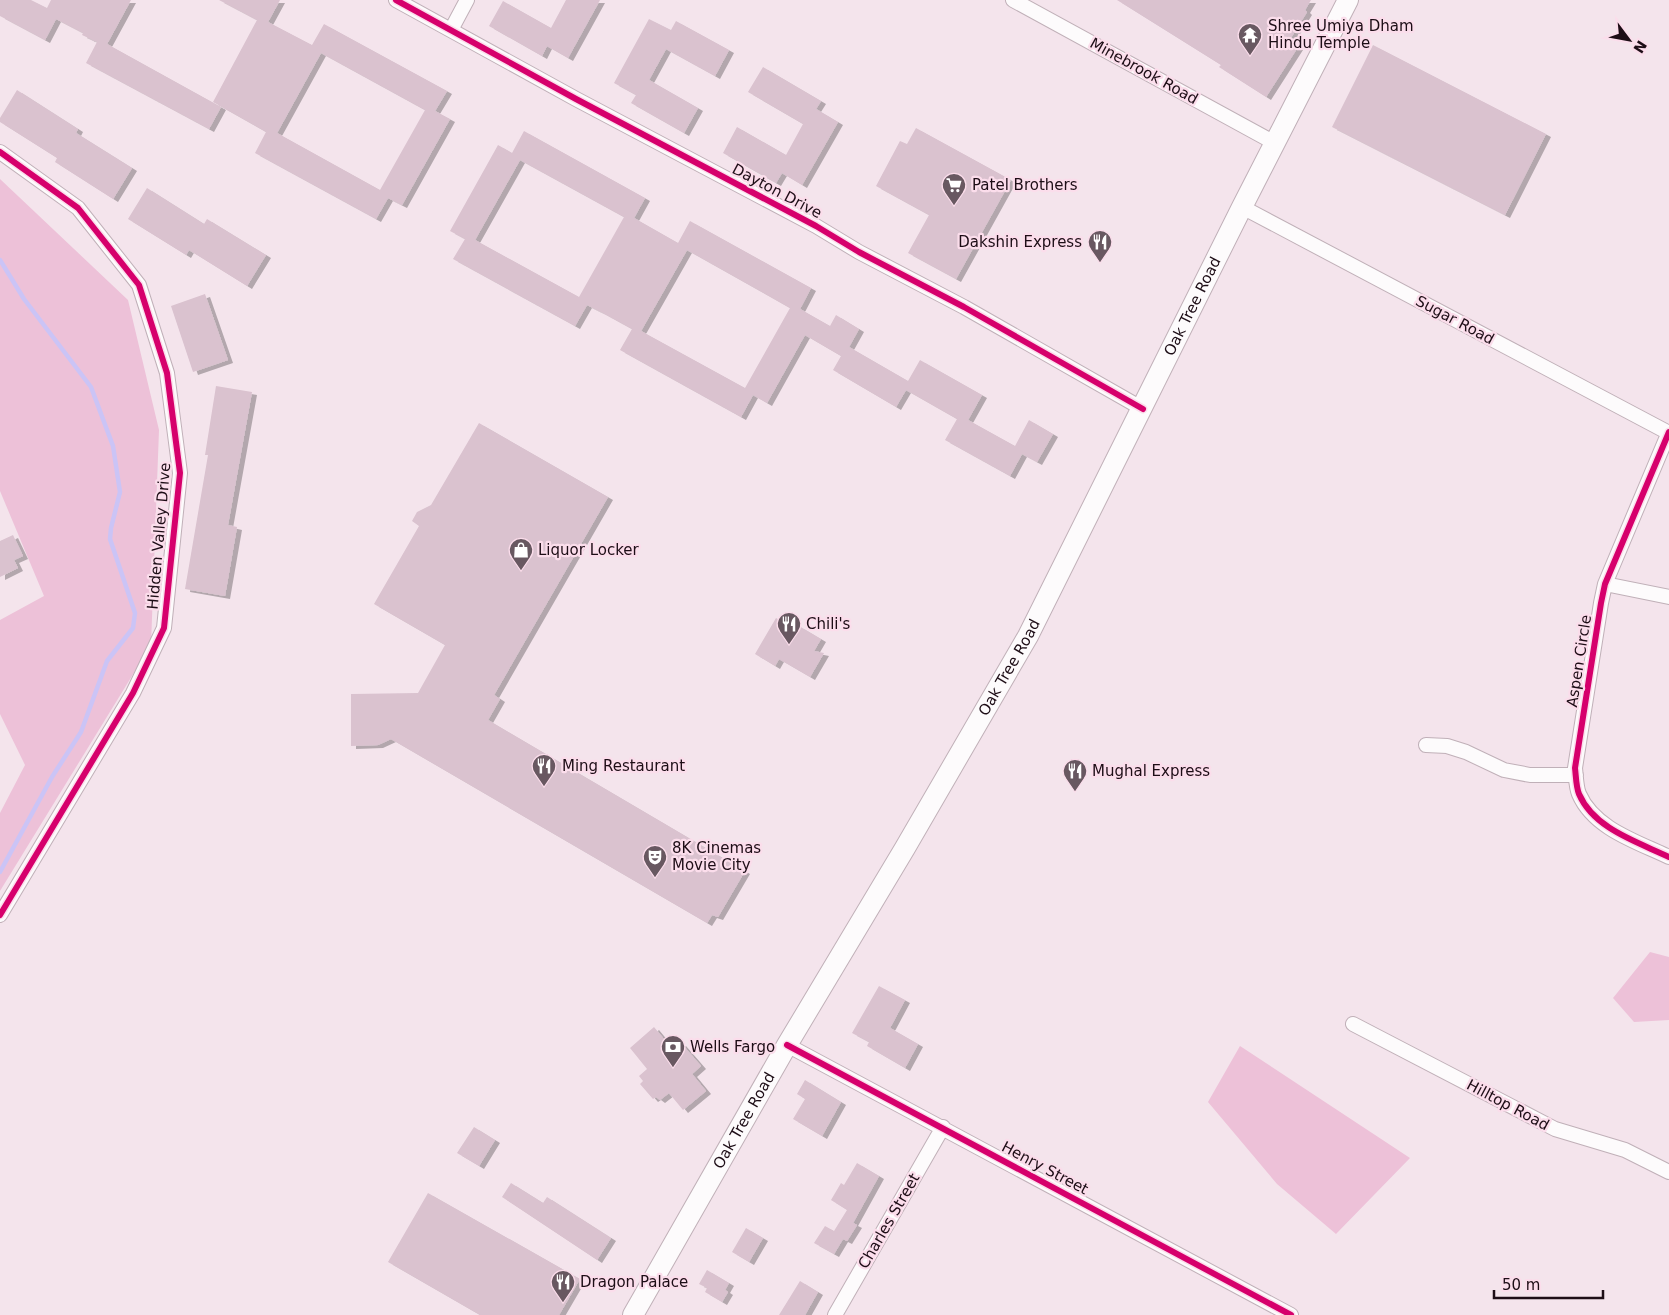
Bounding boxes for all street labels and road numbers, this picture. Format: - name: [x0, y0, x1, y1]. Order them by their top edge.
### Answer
- street label: Minebrook Road: [1087, 34, 1201, 108]
- street label: Dayton Drive: [729, 160, 825, 222]
- street label: Oak Tree Road: [1160, 254, 1225, 359]
- street label: Sugar Road: [1413, 292, 1497, 348]
- street label: Hidden Valley Drive: [144, 462, 174, 610]
- street label: Aspen Circle: [1563, 614, 1595, 708]
- street label: Oak Tree Road: [975, 616, 1044, 719]
- street label: Oak Tree Road: [709, 1069, 779, 1172]
- street label: Hilltop Road: [1464, 1076, 1552, 1134]
- street label: Henry Street: [999, 1138, 1091, 1198]
- street label: Charles Street: [854, 1170, 924, 1272]

